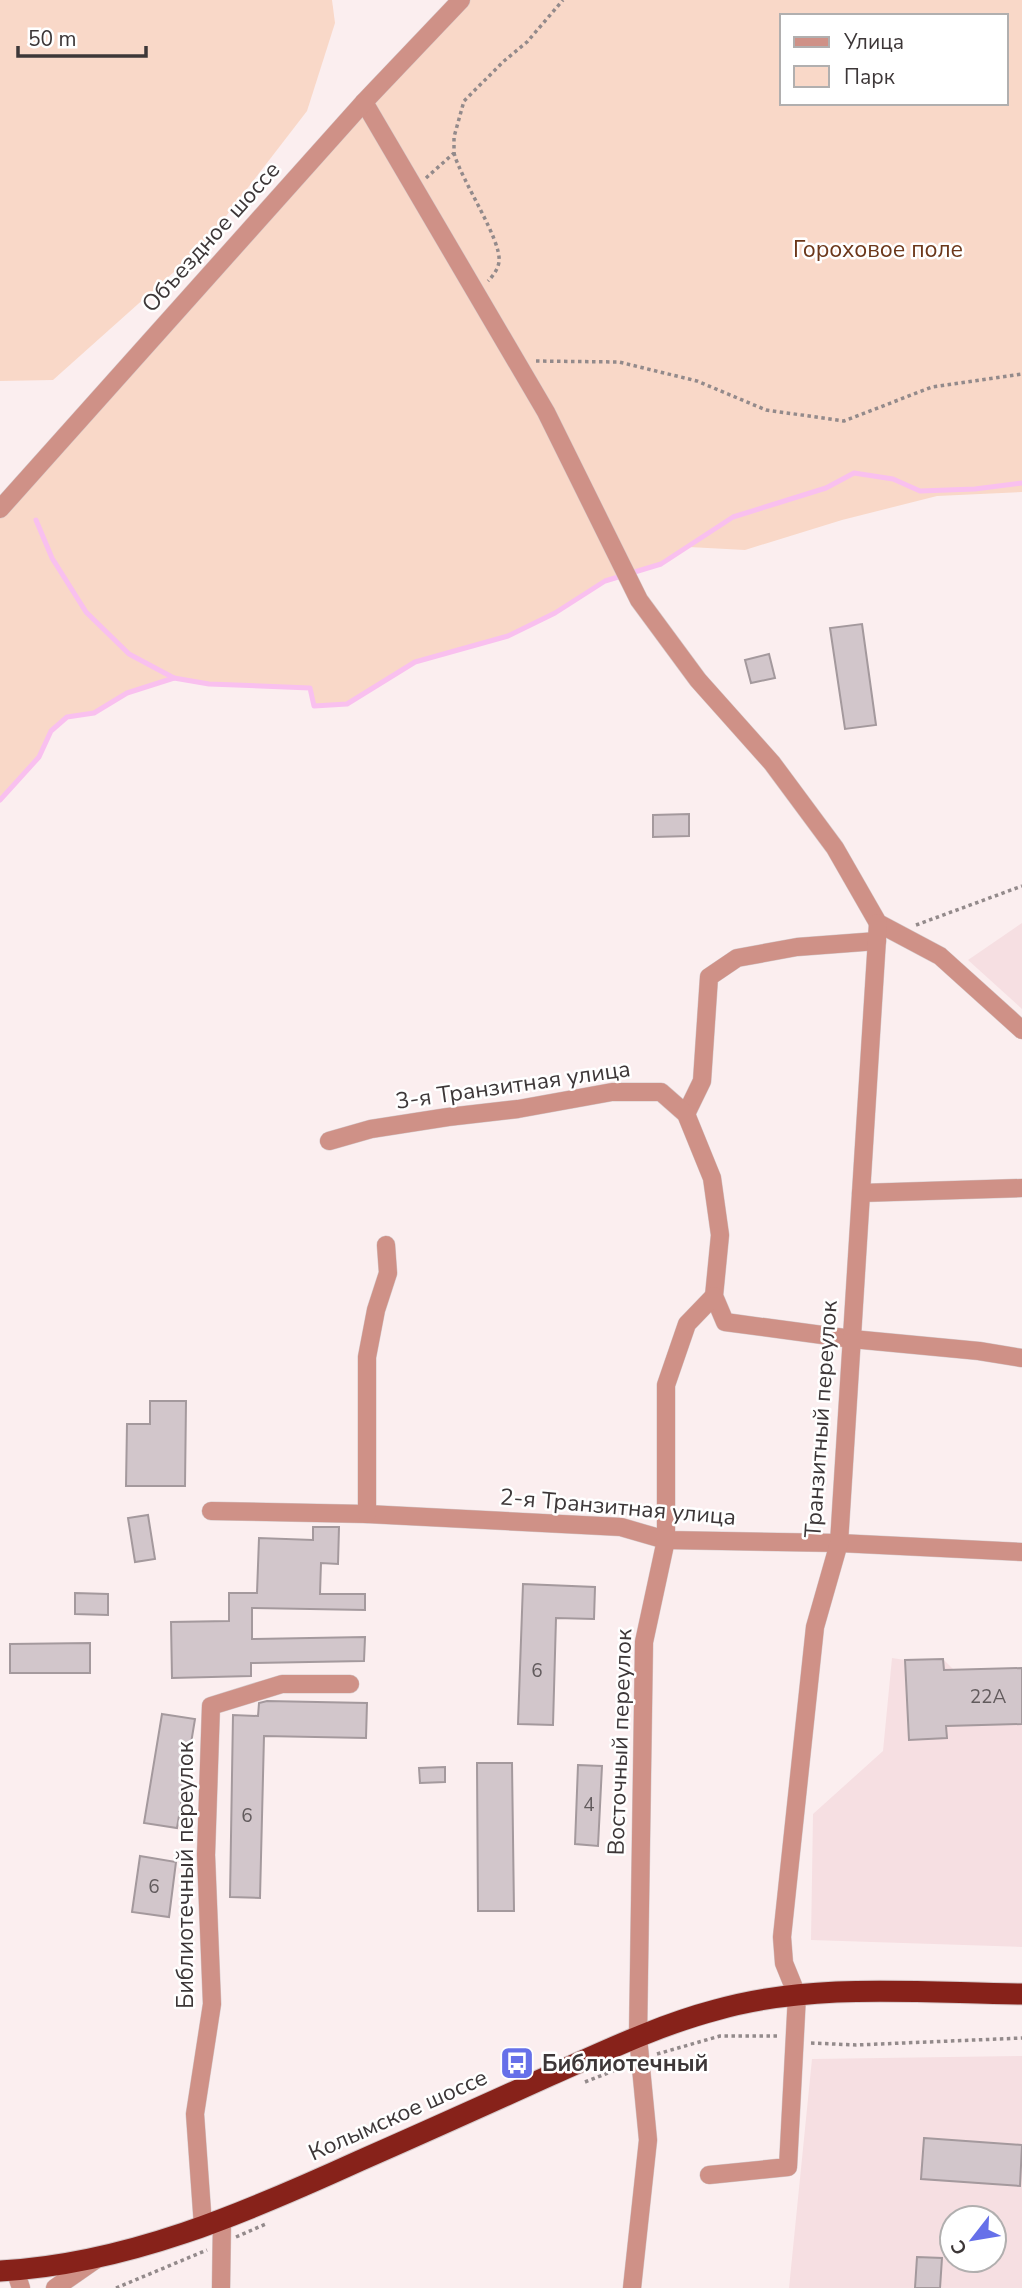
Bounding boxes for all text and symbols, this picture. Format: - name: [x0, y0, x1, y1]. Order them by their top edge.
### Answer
- scale bar: [18, 14, 145, 58]
- legend: [780, 14, 1008, 105]
- text: 50 m: [28, 25, 77, 53]
- text: Улица: [843, 28, 904, 56]
- text: Парк: [844, 63, 896, 91]
- street label: Объездное шоссе: [135, 155, 287, 319]
- park label: Гороховое поле: [793, 234, 963, 265]
- street label: 3-я Транзитная улица: [394, 1053, 632, 1117]
- street label: Транзитный переулок: [797, 1298, 845, 1539]
- street label: 2-я Транзитная улица: [499, 1481, 737, 1533]
- street label: Восточный переулок: [601, 1627, 639, 1856]
- house number: 6: [531, 1658, 543, 1684]
- house number: 22А: [970, 1684, 1006, 1710]
- street label: Библиотечный переулок: [170, 1740, 201, 2009]
- house number: 4: [583, 1792, 595, 1818]
- house number: 6: [241, 1803, 253, 1829]
- house number: 6: [148, 1874, 160, 1900]
- bus stop icon: Библиотечный: [498, 2044, 536, 2082]
- place label: Библиотечный: [542, 2048, 708, 2079]
- street label: Колымское шоссе: [304, 2062, 492, 2168]
- north arrow: [938, 2204, 1008, 2274]
- text: С: [945, 2235, 974, 2259]

